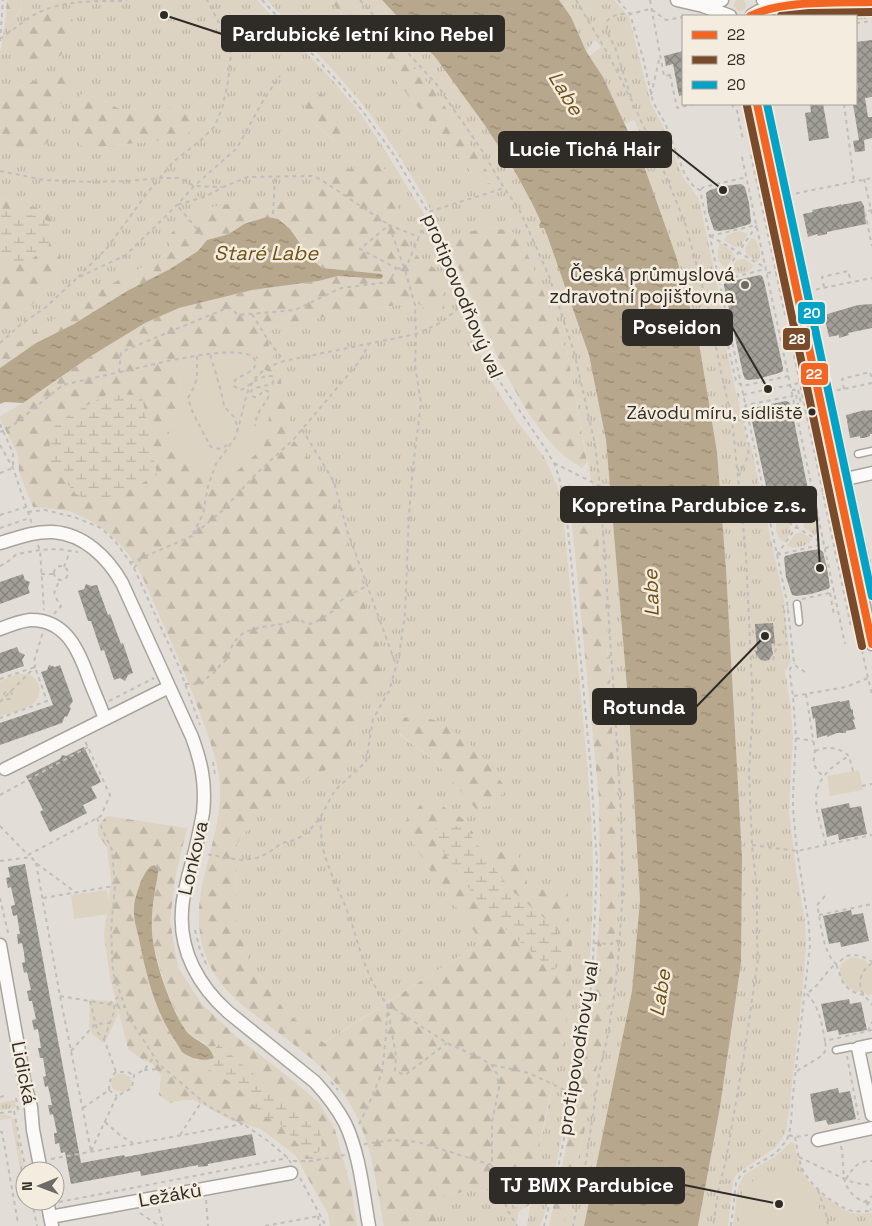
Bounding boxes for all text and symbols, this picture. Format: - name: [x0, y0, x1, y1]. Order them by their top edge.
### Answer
- legend: [682, 15, 857, 105]
- callout: Pardubické letní kino Rebel: [222, 16, 504, 51]
- text: Pardubické letní kino Rebel: [232, 21, 494, 47]
- text: 22: [727, 25, 745, 44]
- text: 28: [727, 50, 745, 69]
- water label: Labe: [543, 66, 590, 121]
- text: 20: [727, 75, 746, 94]
- callout: Lucie Tichá Hair: [499, 132, 671, 167]
- text: Lucie Tichá Hair: [509, 136, 661, 162]
- street label: protipovodňový val: [417, 210, 509, 382]
- water label: Staré Labe: [214, 240, 319, 266]
- place label: Česká průmyslová zdravotní pojišťovna: [549, 262, 735, 309]
- marker: Česká průmyslová zdravotní pojišťovna: [739, 279, 751, 291]
- line badge: 20: [797, 301, 826, 325]
- text: 20: [803, 304, 821, 322]
- callout: Poseidon: [623, 310, 732, 345]
- text: Poseidon: [633, 314, 721, 340]
- line badge: 28: [782, 327, 811, 351]
- text: 28: [789, 330, 806, 348]
- line badge: 22: [800, 362, 829, 386]
- text: 22: [806, 365, 822, 383]
- place label: Závodu míru, sídliště: [627, 401, 803, 424]
- marker: Závodu míru, sídliště: [807, 407, 817, 417]
- callout: Kopretina Pardubice z.s.: [561, 487, 816, 522]
- text: Kopretina Pardubice z.s.: [572, 492, 806, 518]
- water label: Labe: [637, 568, 665, 617]
- callout: Rotunda: [593, 689, 696, 724]
- text: Rotunda: [603, 694, 686, 720]
- street label: Lonkova: [172, 818, 214, 898]
- street label: protipovodňový val: [552, 959, 604, 1137]
- water label: Labe: [643, 967, 677, 1018]
- street label: Lidická: [6, 1039, 42, 1107]
- north arrow: [15, 1161, 65, 1211]
- callout: TJ BMX Pardubice: [490, 1168, 684, 1203]
- text: TJ BMX Pardubice: [500, 1172, 674, 1198]
- street label: Ležáků: [136, 1177, 204, 1213]
- text: N: [18, 1181, 36, 1191]

